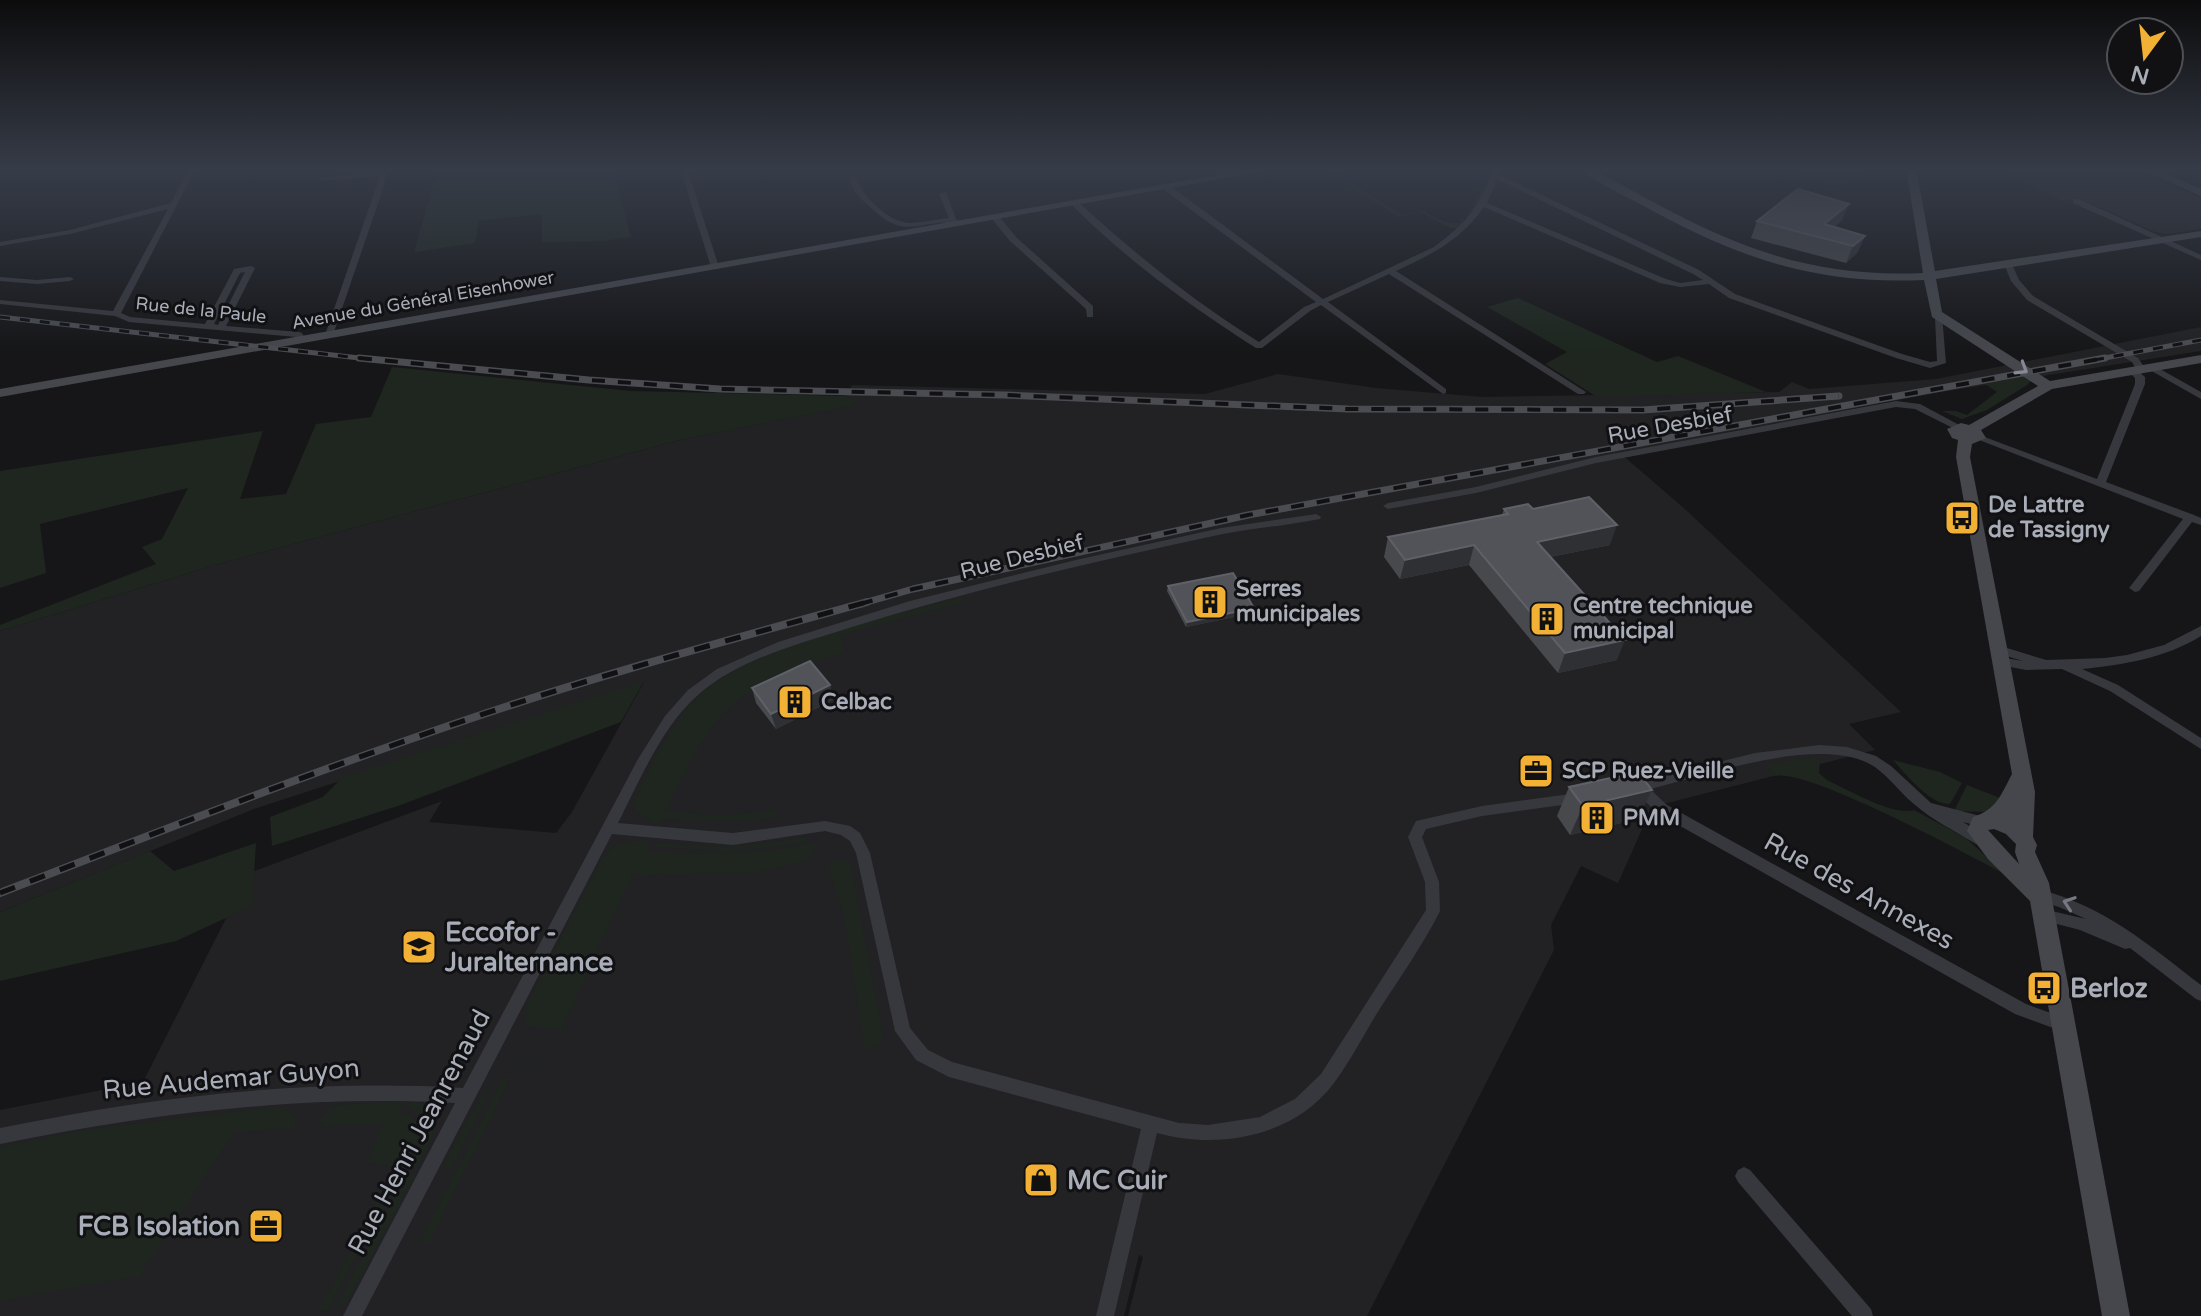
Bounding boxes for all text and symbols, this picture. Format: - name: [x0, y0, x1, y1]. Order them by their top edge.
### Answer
- north arrow: [2105, 16, 2185, 96]
- text: N: [2128, 60, 2152, 89]
- street label: Avenue du Général Eisenhower: [290, 266, 556, 334]
- street label: Rue de la Paule: [134, 292, 268, 328]
- one-way arrow: [2013, 359, 2028, 374]
- street label: Rue Desbief: [1605, 401, 1735, 449]
- place label: De Lattre de Tassigny: [1988, 492, 2110, 543]
- bus stop icon: De Lattre de Tassigny: [1943, 499, 1981, 537]
- street label: Rue Desbief: [957, 529, 1087, 585]
- place label: Serres municipales: [1236, 576, 1361, 627]
- building icon: Serres municipales: [1191, 583, 1229, 621]
- place label: Centre technique municipal: [1573, 593, 1753, 644]
- building icon: Centre technique municipal: [1528, 600, 1566, 638]
- building icon: Celbac: [776, 683, 814, 721]
- place label: Celbac: [821, 689, 892, 715]
- office icon: SCP Ruez-Vieille: [1517, 752, 1555, 790]
- place label: SCP Ruez-Vieille: [1562, 758, 1734, 784]
- building icon: PMM: [1578, 799, 1616, 837]
- place label: PMM: [1623, 805, 1680, 831]
- street label: Rue des Annexes: [1759, 826, 1959, 956]
- one-way arrow: [2063, 897, 2077, 913]
- place label: Eccofor - Juralternance: [444, 917, 613, 978]
- school or university icon: Eccofor - Juralternance: [400, 928, 438, 966]
- bus stop icon: Berloz: [2025, 969, 2063, 1007]
- place label: Berloz: [2070, 973, 2148, 1004]
- street label: Rue Henri Jeanrenaud: [341, 1004, 497, 1260]
- street label: Rue Audemar Guyon: [101, 1052, 361, 1106]
- shop icon: MC Cuir: [1022, 1161, 1060, 1199]
- place label: MC Cuir: [1067, 1165, 1168, 1196]
- office icon: FCB Isolation: [247, 1207, 285, 1245]
- place label: FCB Isolation: [78, 1211, 240, 1242]

